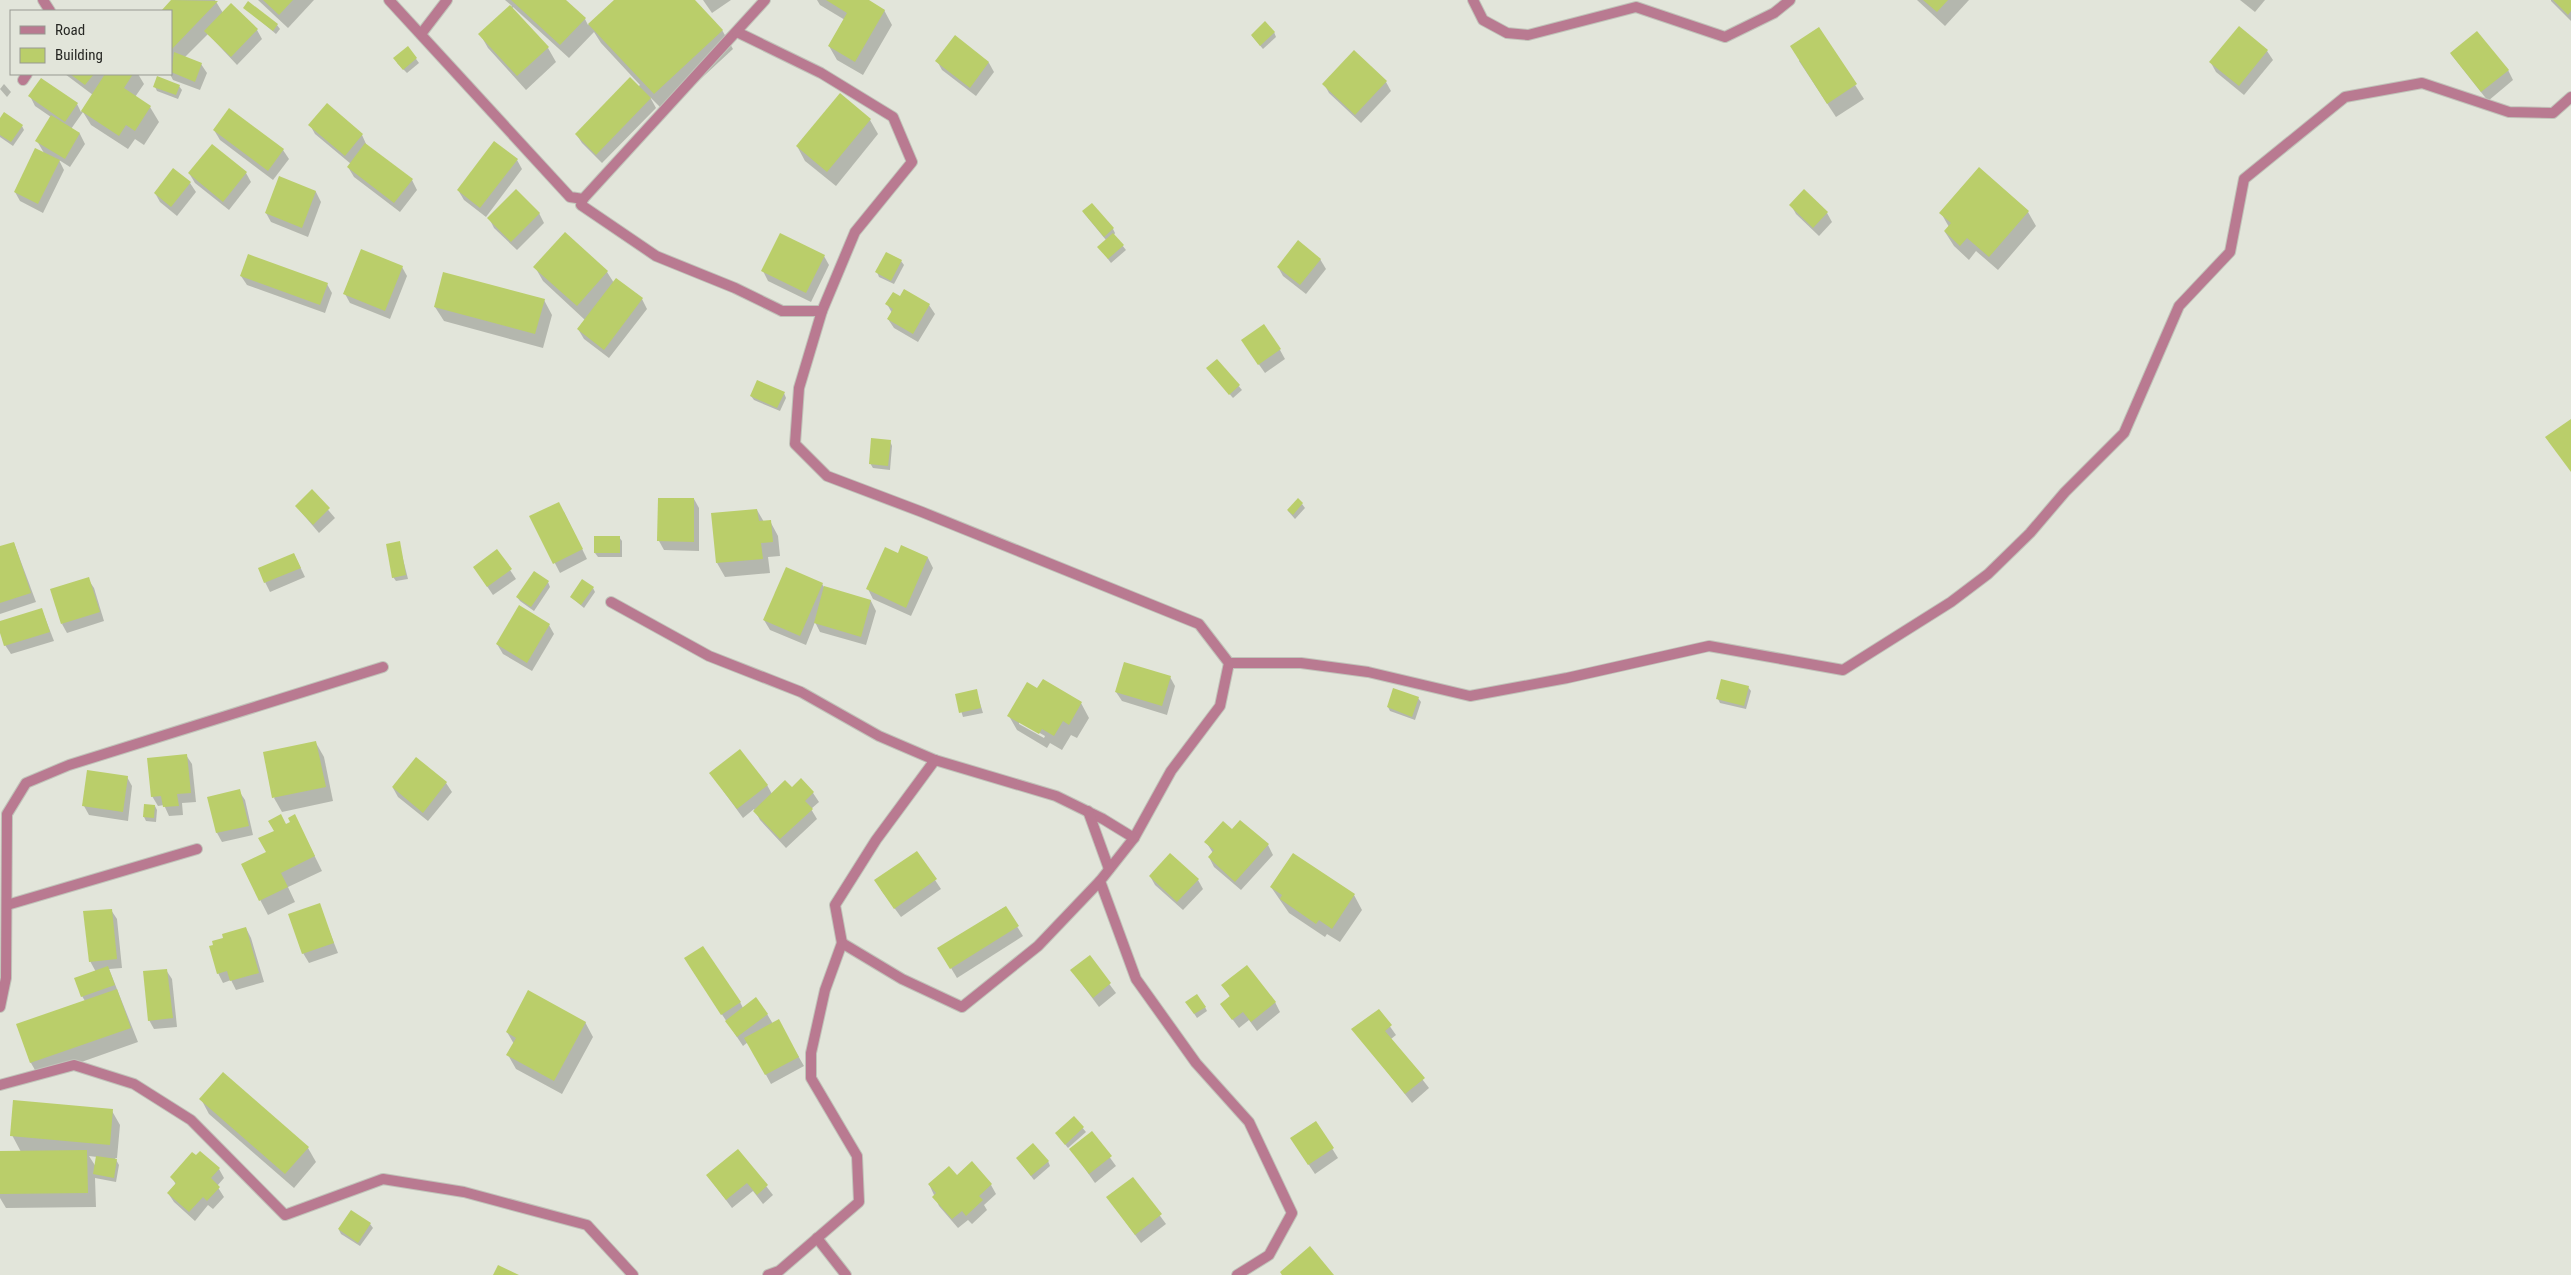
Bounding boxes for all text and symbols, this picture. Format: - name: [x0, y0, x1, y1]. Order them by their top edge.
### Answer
- legend: [10, 10, 172, 75]
- text: Road: [55, 21, 85, 39]
- text: Building: [55, 46, 103, 64]

